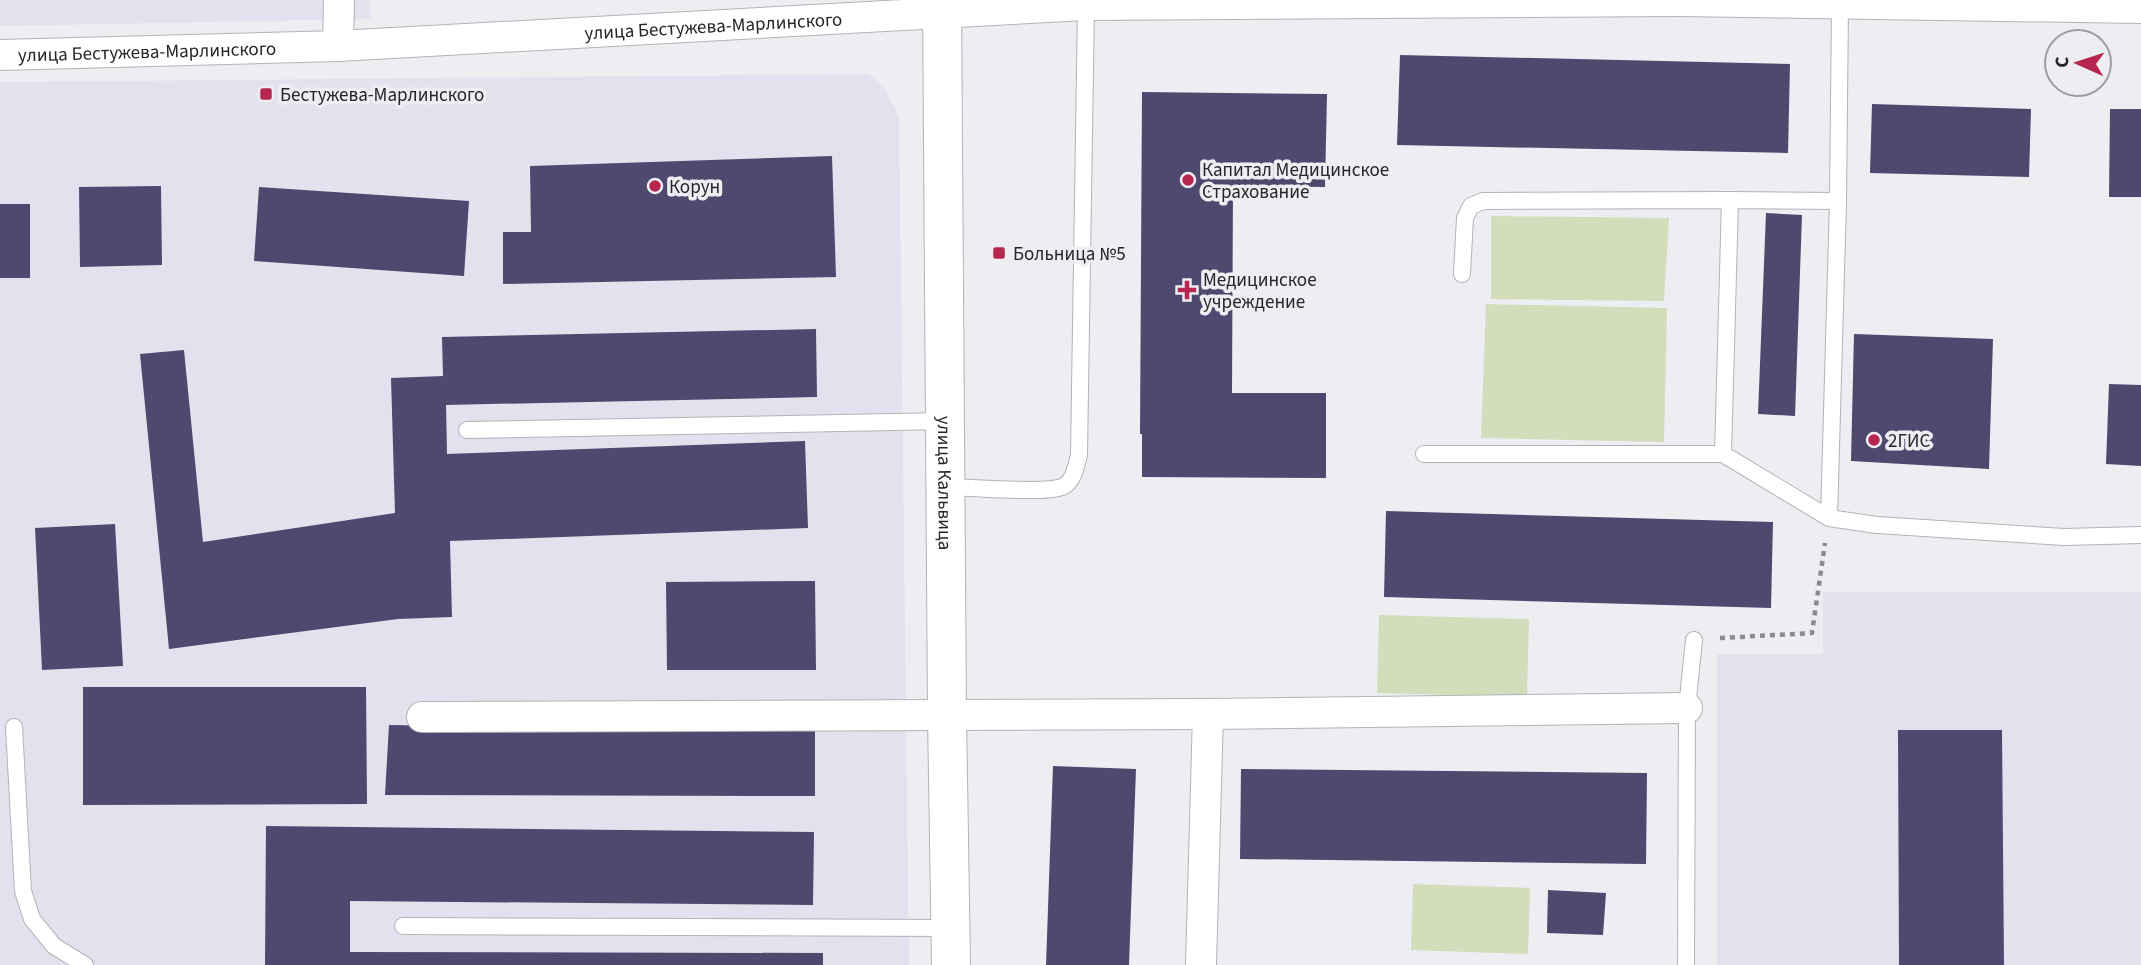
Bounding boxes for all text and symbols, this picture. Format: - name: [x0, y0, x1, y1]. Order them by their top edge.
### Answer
- street label: улица Бестужева-Марлинского: [584, 6, 843, 47]
- north arrow: [2043, 28, 2113, 98]
- street label: улица Бестужева-Марлинского: [18, 36, 276, 70]
- text: С: [2049, 56, 2076, 68]
- place label: Бестужева-Марлинского: [280, 82, 484, 109]
- marker: Бестужева-Марлинского: [258, 86, 274, 102]
- place label: Капитал Медицинское Страхование: [1202, 157, 1389, 206]
- marker: Капитал Медицинское Страхование: [1180, 172, 1196, 188]
- place label: Корун: [669, 174, 720, 201]
- marker: Корун: [647, 178, 663, 194]
- place label: Больница №5: [1013, 241, 1126, 268]
- marker: Больница №5: [991, 245, 1007, 261]
- place label: Медицинское учреждение: [1203, 267, 1317, 316]
- marker: Медицинское учреждение: [1177, 280, 1197, 300]
- street label: улица Кальвица: [930, 416, 958, 550]
- place label: 2ГИС: [1888, 428, 1930, 455]
- marker: 2ГИС: [1866, 432, 1882, 448]

